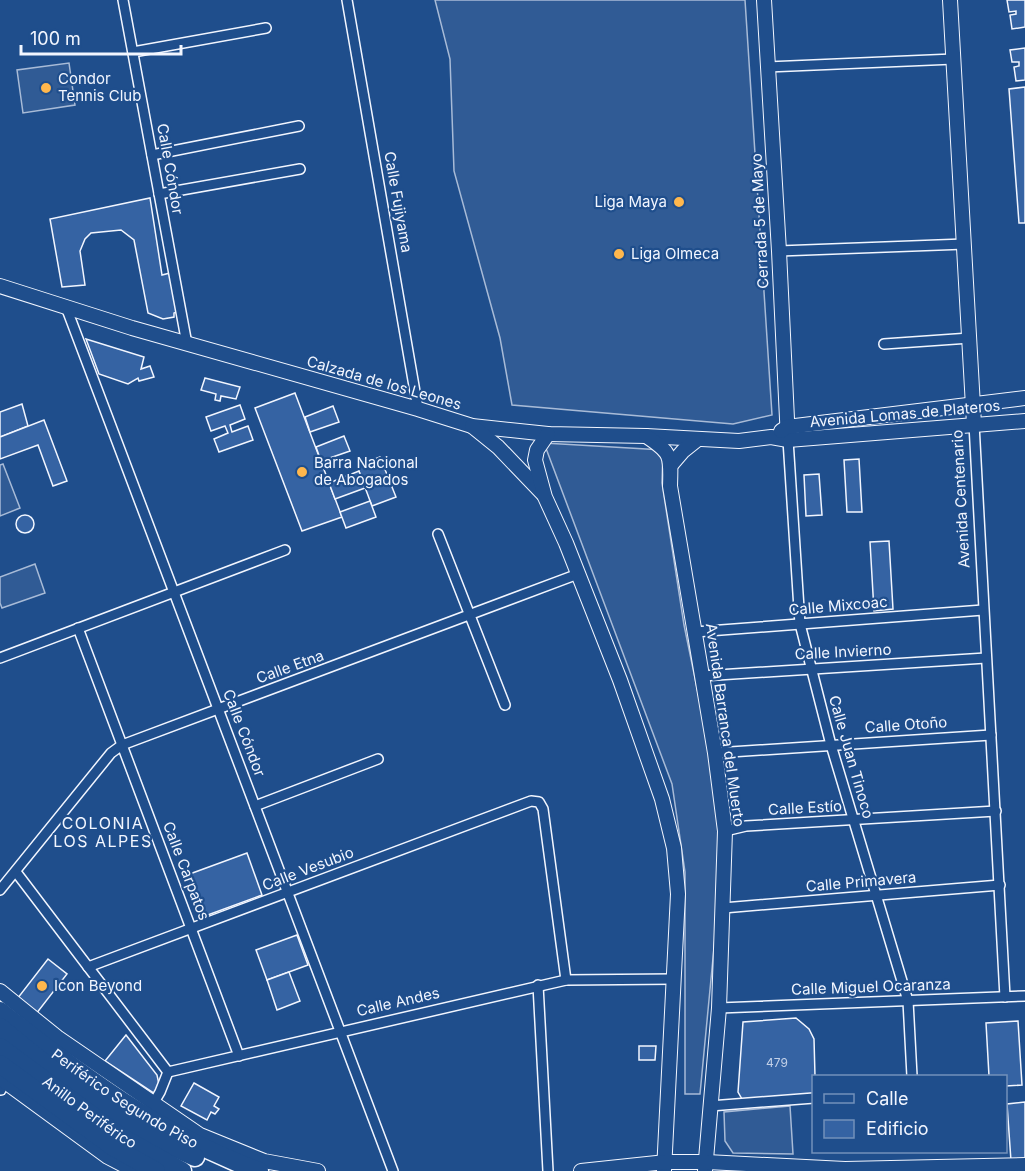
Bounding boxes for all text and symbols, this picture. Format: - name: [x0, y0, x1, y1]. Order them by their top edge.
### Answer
- scale bar: [21, 18, 182, 56]
- text: 100 m: [30, 28, 81, 49]
- place label: Condor Tennis Club: [58, 69, 141, 105]
- marker: Condor Tennis Club: [39, 81, 53, 95]
- street label: Calle Cóndor: [153, 122, 188, 216]
- street label: Calle Fujiyama: [380, 150, 417, 254]
- street label: Cerrada 5 de Mayo: [746, 153, 773, 289]
- place label: Liga Maya: [595, 192, 667, 211]
- marker: Liga Maya: [672, 195, 686, 209]
- place label: Liga Olmeca: [631, 244, 719, 263]
- marker: Liga Olmeca: [612, 247, 626, 261]
- street label: Calzada de los Leones: [305, 351, 464, 414]
- street label: Avenida Lomas de Plateros: [809, 396, 1001, 431]
- street label: Avenida Centenario: [947, 429, 974, 569]
- place label: Barra Nacional de Abogados: [314, 453, 418, 489]
- marker: Barra Nacional de Abogados: [295, 465, 309, 479]
- street label: Calle Mixcoac: [788, 592, 888, 619]
- street label: Avenida Barranca del Muerto: [702, 622, 749, 828]
- street label: Calle Invierno: [794, 639, 892, 664]
- street label: Calle Etna: [253, 645, 326, 688]
- street label: Calle Cóndor: [219, 686, 270, 780]
- street label: Calle Juan Tinoco: [825, 693, 878, 821]
- street label: Calle Otoño: [864, 712, 948, 737]
- street label: Calle Estío: [767, 796, 842, 819]
- district label: COLONIA LOS ALPES: [53, 813, 153, 851]
- street label: Calle Carpatos: [159, 819, 214, 923]
- street label: Calle Vesubio: [259, 842, 356, 895]
- street label: Calle Primavera: [805, 867, 917, 896]
- street label: Calle Miguel Ocaranza: [791, 974, 951, 999]
- place label: Icon Beyond: [54, 976, 142, 995]
- marker: Icon Beyond: [35, 979, 49, 993]
- street label: Calle Andes: [354, 983, 441, 1020]
- street label: Periférico Segundo Piso: [48, 1044, 202, 1152]
- house number: 479: [766, 1055, 788, 1070]
- street label: Anillo Periférico: [39, 1072, 140, 1153]
- legend: [812, 1075, 1007, 1153]
- text: Calle: [866, 1088, 908, 1109]
- text: Edificio: [866, 1118, 929, 1139]

